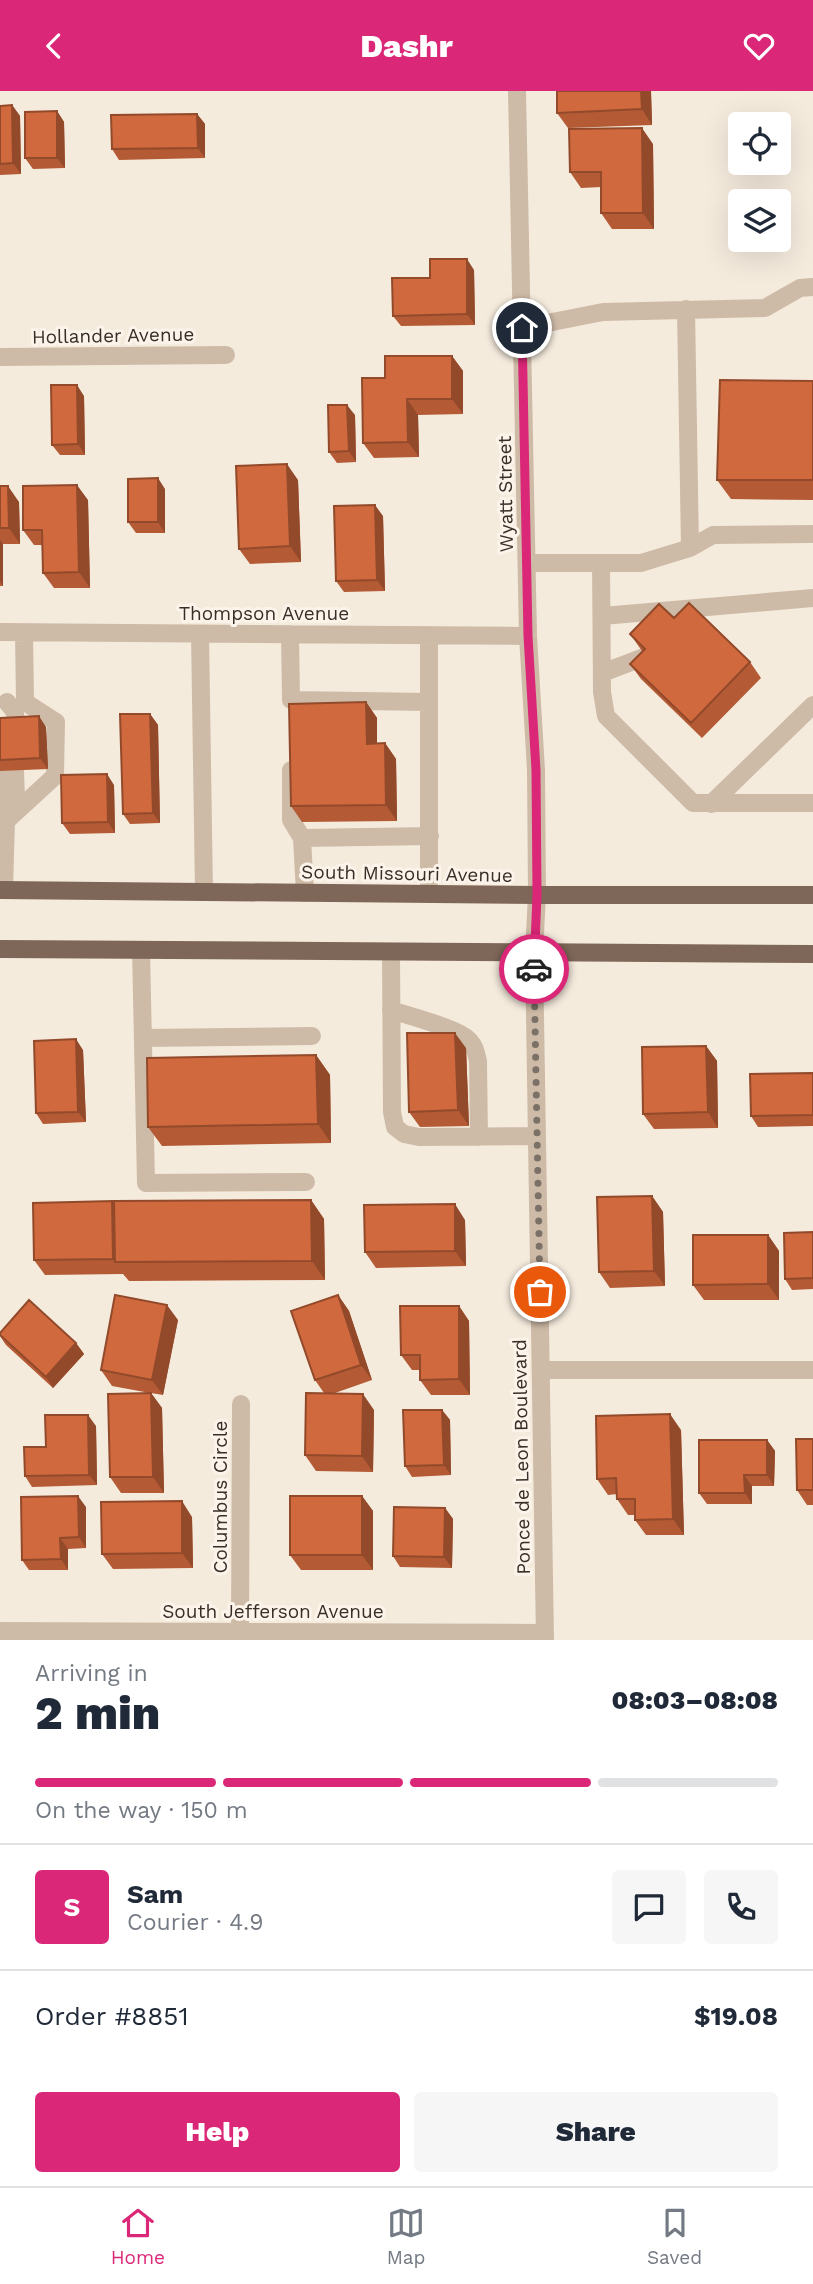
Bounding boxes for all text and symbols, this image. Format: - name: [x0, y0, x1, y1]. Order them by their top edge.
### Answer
- icon: back: [35, 27, 73, 65]
- text: Dashr: [360, 27, 453, 65]
- icon: heart: [740, 27, 778, 65]
- map controls: [728, 112, 791, 252]
- button: locate: [728, 112, 791, 175]
- button: layers: [728, 189, 791, 252]
- pin: [492, 298, 552, 358]
- icon: home: [503, 309, 541, 347]
- street label: Hollander Avenue: [32, 323, 194, 348]
- street label: Wyatt Street: [493, 435, 518, 552]
- street label: Thompson Avenue: [179, 602, 349, 625]
- street label: South Missouri Avenue: [301, 860, 513, 887]
- courier: [499, 934, 569, 1004]
- icon: car: [515, 950, 553, 988]
- pin: [510, 1262, 570, 1322]
- icon: bag: [521, 1273, 559, 1311]
- street label: Ponce de Leon Boulevard: [508, 1339, 535, 1575]
- street label: Columbus Circle: [209, 1420, 232, 1574]
- street label: South Jefferson Avenue: [162, 1600, 384, 1623]
- text: Arriving in: [35, 1660, 148, 1687]
- text: 08:03–08:08: [612, 1685, 778, 1715]
- text: 2 min: [35, 1686, 160, 1740]
- text: On the way · 150 m: [35, 1797, 248, 1824]
- button: chat: [612, 1870, 686, 1944]
- button: phone: [704, 1870, 778, 1944]
- text: Sam: [127, 1879, 183, 1909]
- text: S: [64, 1892, 80, 1922]
- text: Courier · 4.9: [127, 1909, 263, 1936]
- text: Order #8851: [35, 2001, 189, 2031]
- text: $19.08: [694, 2001, 778, 2031]
- button: Help: [35, 2092, 400, 2172]
- button: Share: [414, 2092, 778, 2172]
- tab: Home: [111, 2204, 165, 2269]
- tab: Map: [387, 2204, 425, 2269]
- tab: Saved: [647, 2204, 702, 2269]

